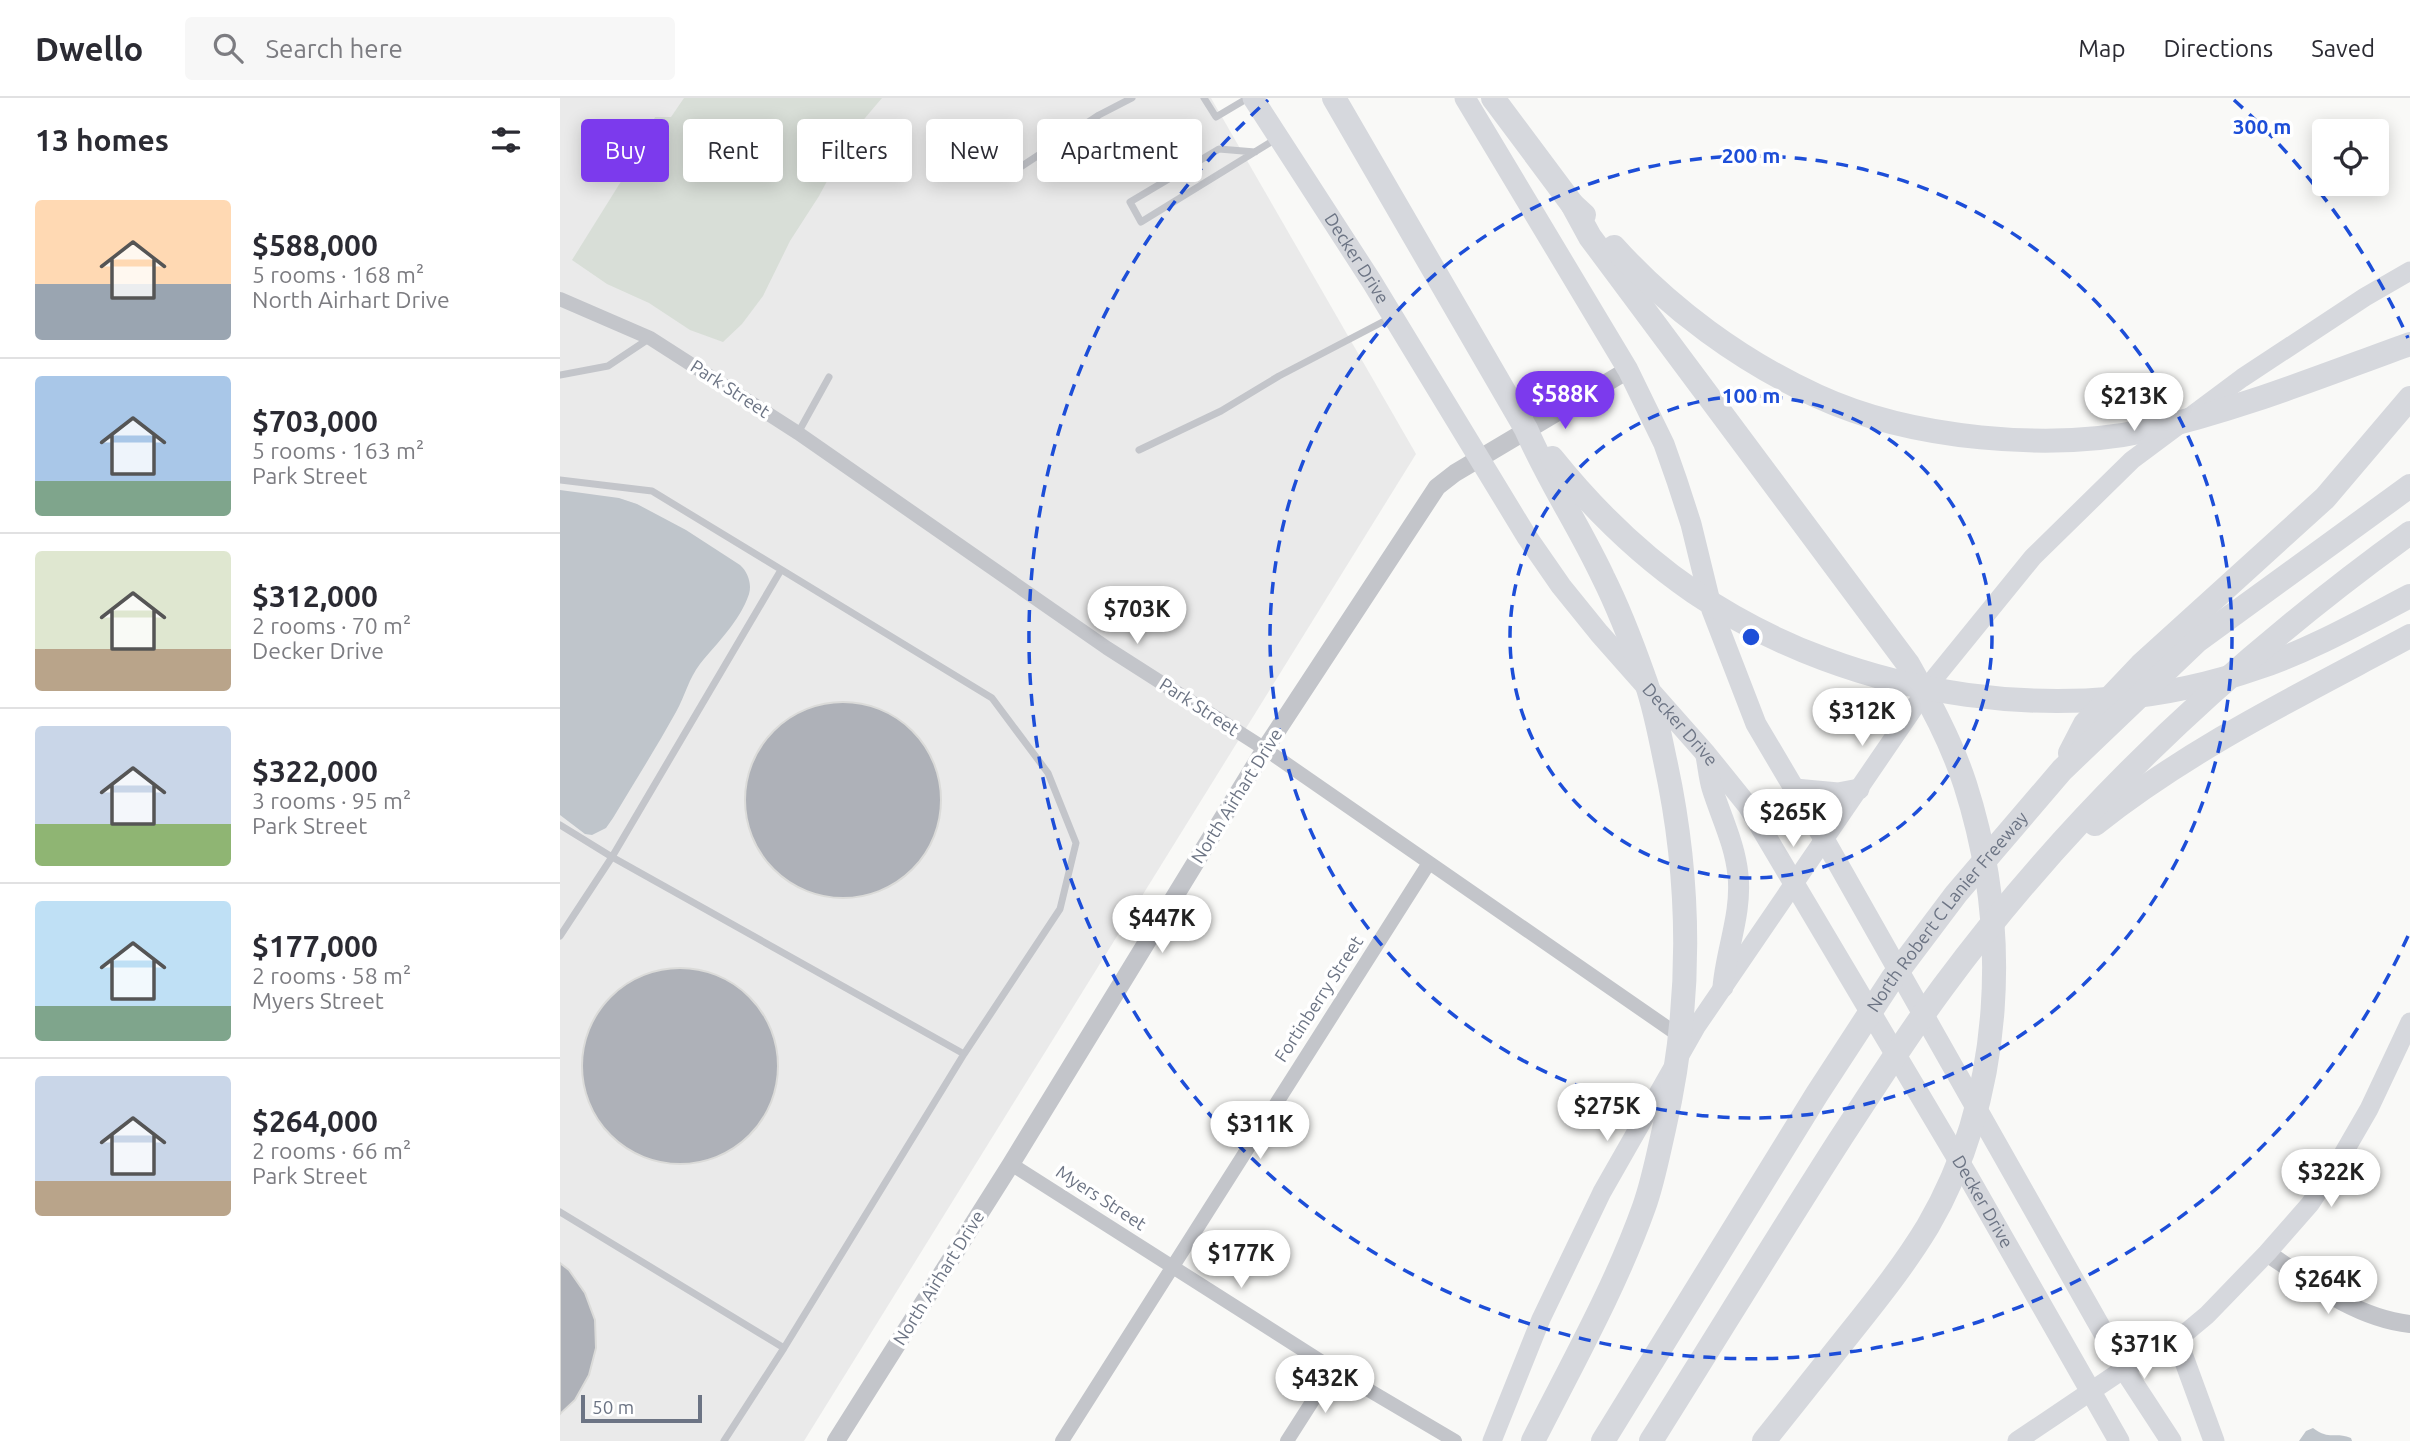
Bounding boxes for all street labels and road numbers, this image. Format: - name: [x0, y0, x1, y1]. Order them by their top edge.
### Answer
- street label: Decker Drive: [1321, 209, 1394, 307]
- street label: Park Street: [687, 355, 774, 421]
- street label: Park Street: [1156, 673, 1243, 739]
- street label: Decker Drive: [1639, 679, 1722, 769]
- street label: North Airhart Drive: [1187, 725, 1286, 866]
- street label: North Robert C Lanier Freeway: [1862, 807, 2031, 1015]
- street label: Fortinberry Street: [1270, 932, 1366, 1065]
- street label: Decker Drive: [1949, 1151, 2018, 1251]
- street label: Myers Street: [1053, 1161, 1150, 1234]
- street label: North Airhart Drive: [889, 1207, 988, 1348]

